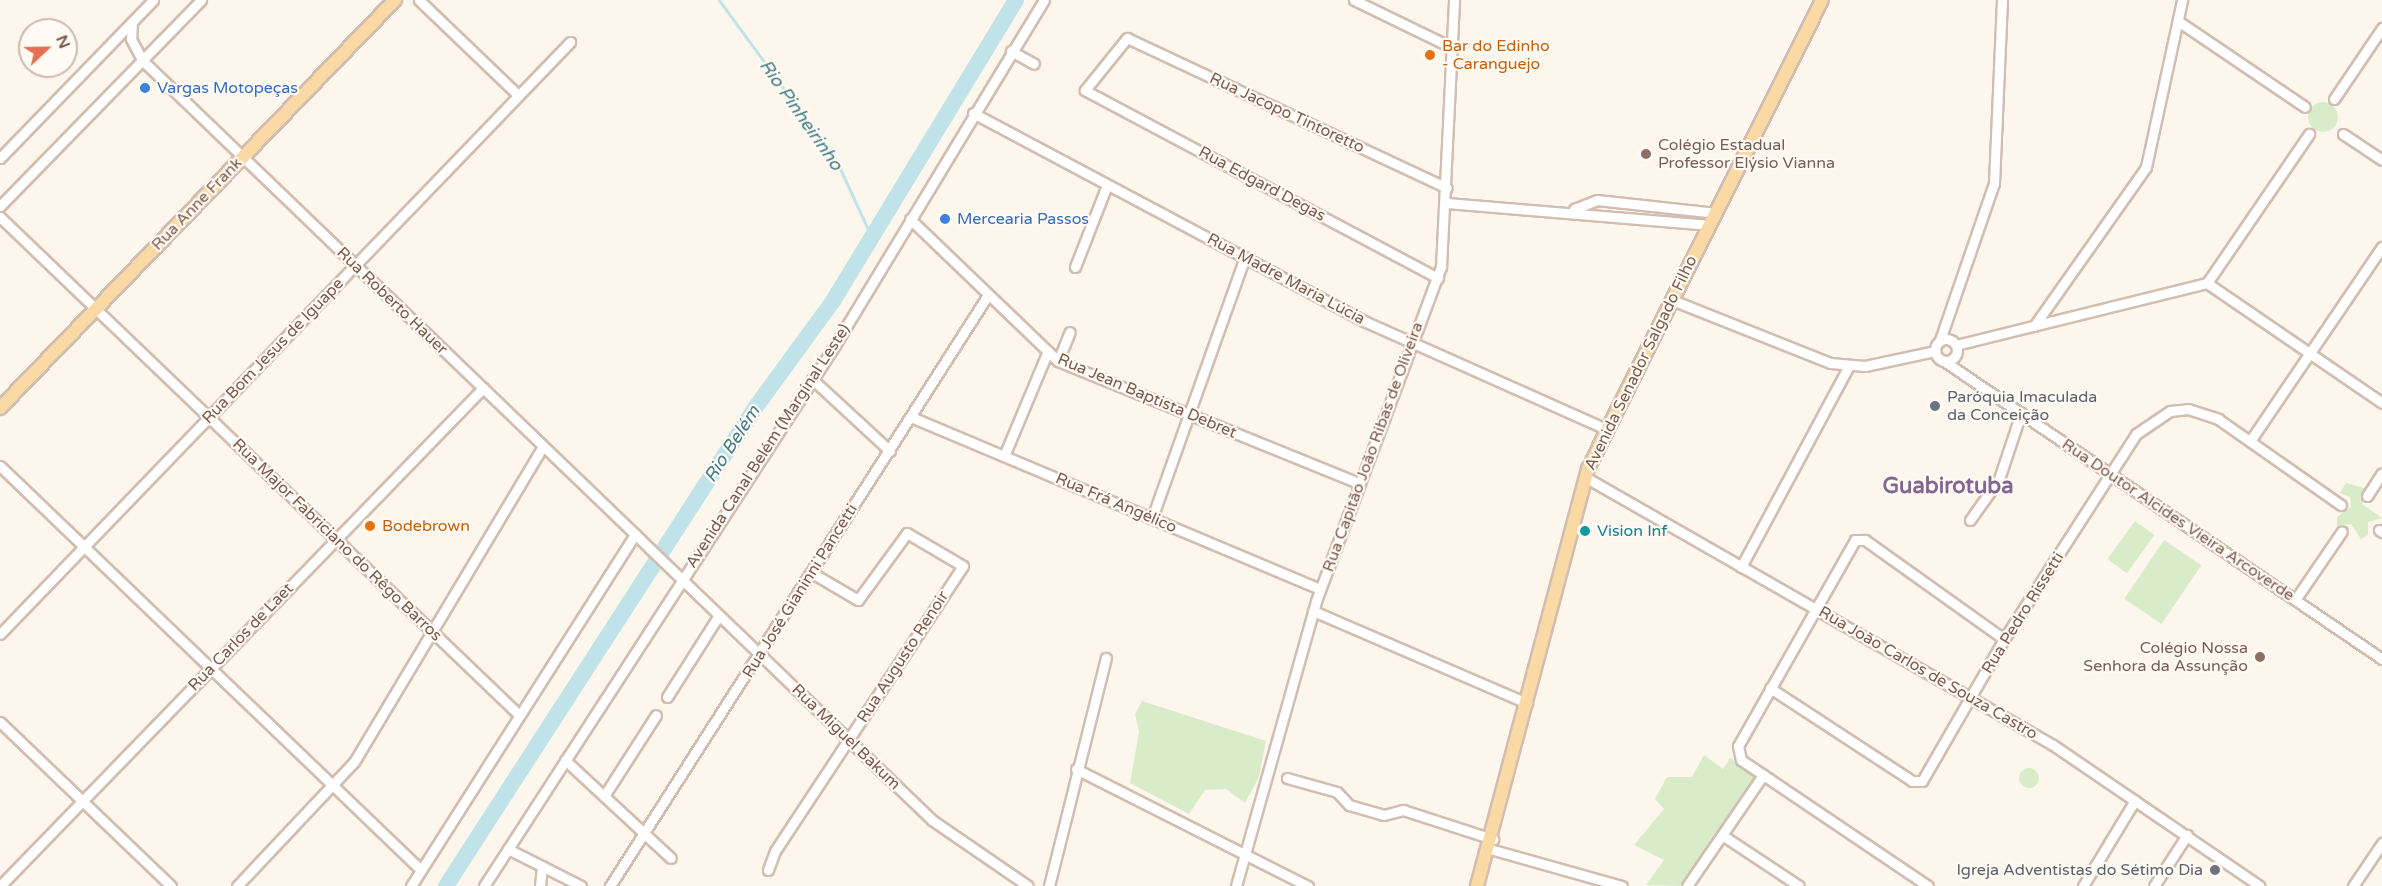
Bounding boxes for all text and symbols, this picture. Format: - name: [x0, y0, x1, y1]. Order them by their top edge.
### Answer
- north arrow: [18, 18, 78, 78]
- text: N: [51, 32, 75, 52]
- place label: Bar do Edinho - Caranguejo: [1442, 36, 1550, 74]
- marker: Bar do Edinho - Caranguejo: [1423, 48, 1437, 62]
- water label: Rio Pinheirinho: [755, 55, 847, 175]
- street label: Rua Jacopo Tintoretto: [1207, 69, 1367, 157]
- place label: Vargas Motopeças: [157, 78, 298, 98]
- marker: Vargas Motopeças: [138, 81, 152, 95]
- place label: Colégio Estadual Professor Elýsio Vianna: [1658, 135, 1835, 173]
- street label: Rua Edgard Degas: [1195, 142, 1329, 226]
- marker: Colégio Estadual Professor Elýsio Vianna: [1639, 147, 1653, 161]
- street label: Rua Anne Frank: [148, 154, 246, 254]
- place label: Mercearia Passos: [957, 209, 1089, 229]
- marker: Mercearia Passos: [938, 212, 952, 226]
- street label: Rua Madre Maria Lúcia: [1204, 229, 1368, 329]
- street label: Rua Roberto Hauer: [333, 243, 451, 359]
- street label: Avenida Senador Salgado Filho: [1581, 253, 1701, 473]
- street label: Rua Bom Jesus de Iguape: [198, 274, 348, 428]
- street label: Rua Capitão João Ribas de Oliveira: [1319, 319, 1427, 575]
- street label: Avenida Canal Belém (Marginal Leste): [682, 320, 854, 572]
- street label: Rua Jean Baptista Debret: [1055, 350, 1239, 442]
- place label: Paróquia Imaculada da Conceição: [1947, 387, 2097, 425]
- marker: Paróquia Imaculada da Conceição: [1928, 399, 1942, 413]
- water label: Rio Belém: [699, 402, 765, 486]
- street label: Rua Major Fabriciano do Rêgo Barros: [228, 435, 446, 645]
- street label: Rua Doutor Alcides Vieira Arcoverde: [2058, 435, 2298, 605]
- street label: Rua Frá Angélico: [1053, 469, 1179, 537]
- district label: Guabirotuba: [1882, 474, 2014, 500]
- street label: Rua José Gianinni Pancetti: [738, 500, 862, 682]
- place label: Bodebrown: [382, 516, 470, 536]
- marker: Bodebrown: [363, 519, 377, 533]
- place label: Vision Inf: [1597, 521, 1667, 541]
- marker: Vision Inf: [1578, 524, 1592, 538]
- street label: Rua Pedro Rissetti: [1978, 549, 2068, 677]
- street label: Rua Carlos de Laet: [185, 579, 297, 695]
- street label: Rua Augusto Renoir: [853, 588, 953, 726]
- street label: Rua João Carlos de Souza Castro: [1815, 602, 2041, 744]
- place label: Colégio Nossa Senhora da Assunção: [2083, 638, 2248, 676]
- marker: Colégio Nossa Senhora da Assunção: [2253, 650, 2267, 664]
- street label: Rua Miguel Bakum: [788, 680, 904, 794]
- place label: Igreja Adventistas do Sétimo Dia: [1957, 860, 2203, 880]
- marker: Igreja Adventistas do Sétimo Dia: [2208, 863, 2222, 877]

